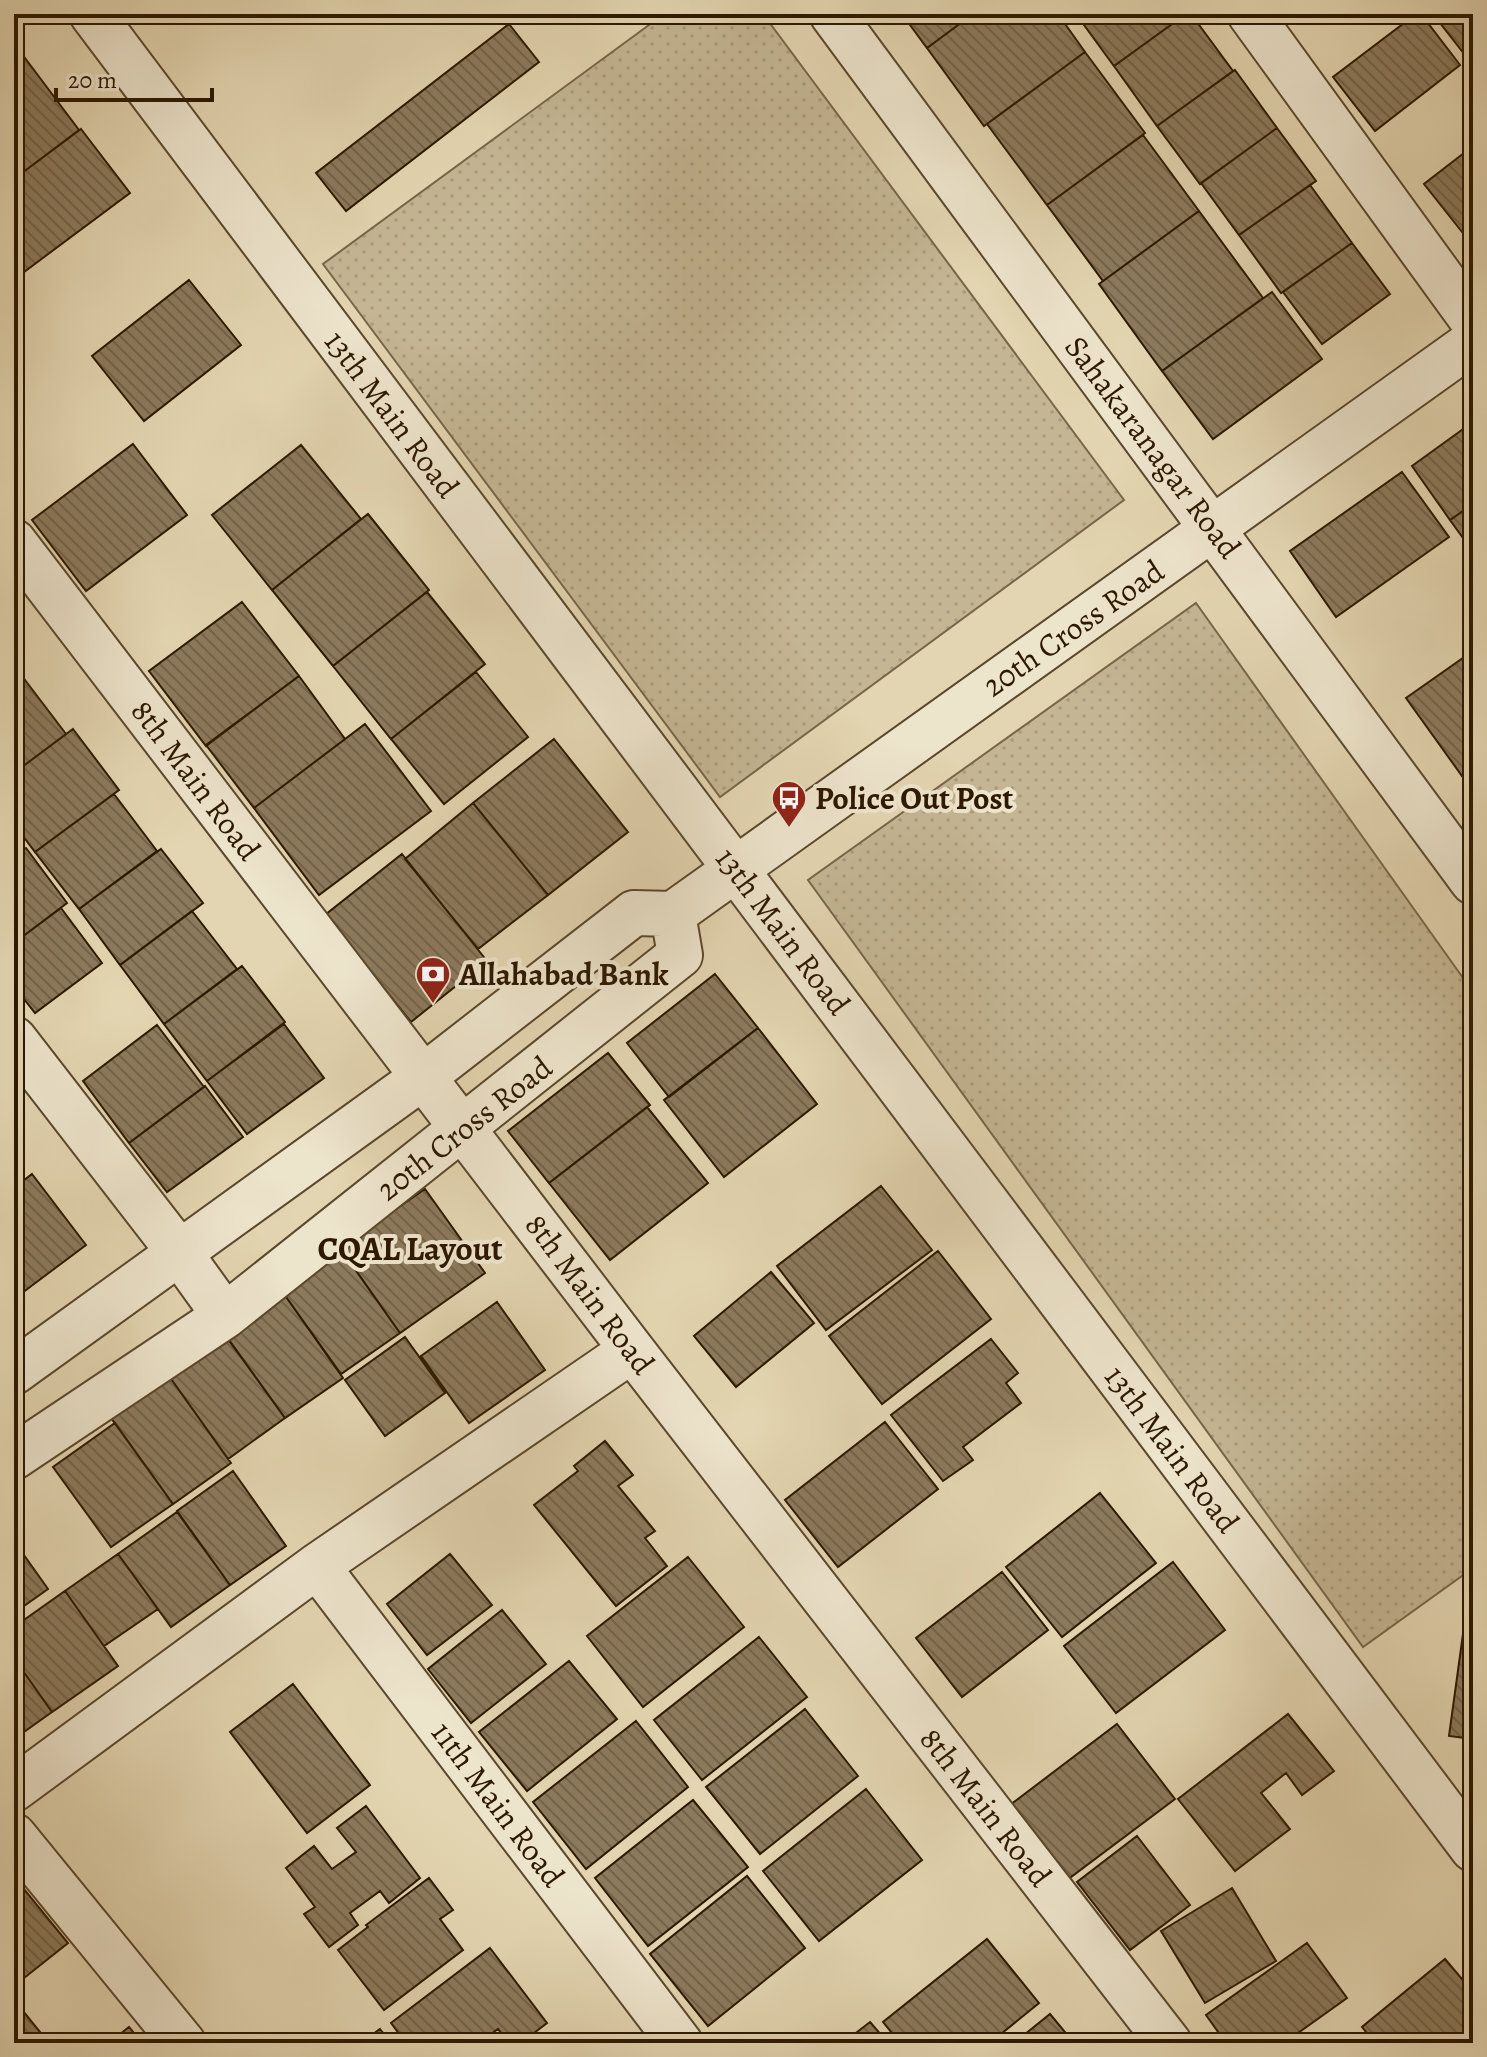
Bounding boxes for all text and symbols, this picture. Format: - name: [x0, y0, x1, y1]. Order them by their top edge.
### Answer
- scale bar: [56, 52, 212, 102]
- text: 20 m: [68, 64, 117, 96]
- street label: 13th Main Road: [314, 321, 470, 508]
- street label: Sahakaranagar Road: [1055, 327, 1252, 568]
- street label: 20th Cross Road: [973, 549, 1173, 707]
- street label: 8th Main Road: [121, 691, 271, 870]
- place label: Police Out Post: [815, 776, 1013, 820]
- bus stop icon: Police Out Post: [770, 779, 808, 829]
- street label: 13th Main Road: [705, 838, 861, 1025]
- place label: Allahabad Bank: [458, 952, 669, 996]
- bank icon: Allahabad Bank: [414, 955, 452, 1005]
- street label: 20th Cross Road: [367, 1045, 562, 1211]
- street label: 8th Main Road: [515, 1205, 665, 1384]
- district label: CQAL Layout: [317, 1225, 503, 1272]
- street label: 13th Main Road: [1094, 1356, 1250, 1543]
- street label: 11th Main Road: [421, 1712, 575, 1897]
- street label: 8th Main Road: [910, 1718, 1063, 1896]

